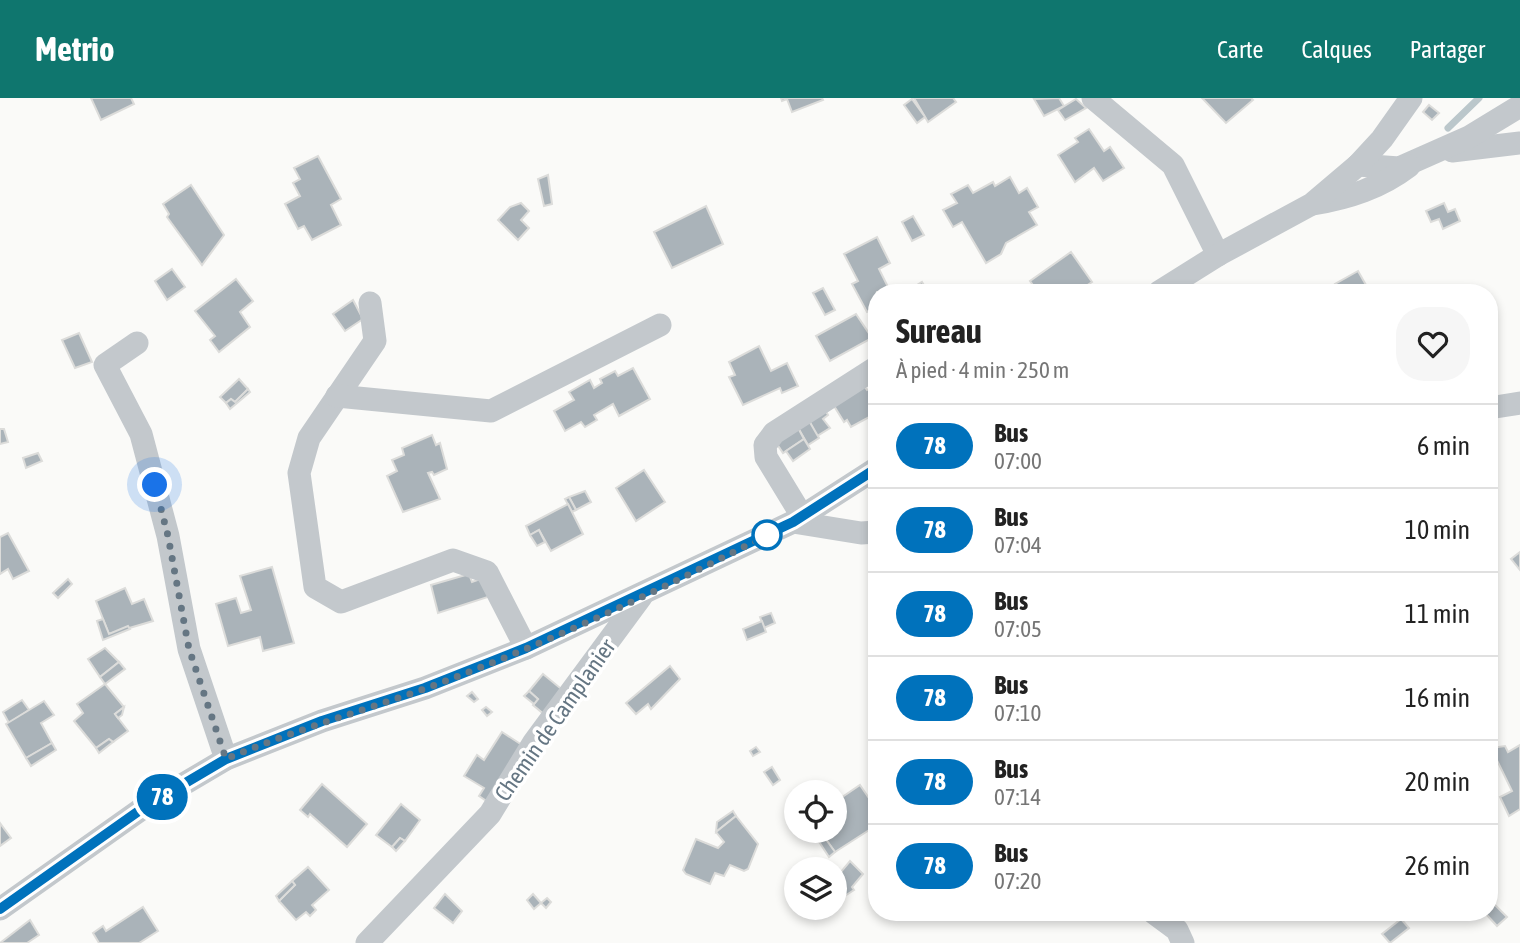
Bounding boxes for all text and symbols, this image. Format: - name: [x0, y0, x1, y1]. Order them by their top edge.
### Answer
- text: Metrio: [35, 30, 114, 68]
- text: Carte: [1217, 36, 1263, 63]
- text: Calques: [1301, 36, 1372, 63]
- text: Partager: [1410, 36, 1485, 63]
- button: heart: [1396, 307, 1470, 381]
- text: Sureau: [896, 312, 982, 350]
- text: À pied · 4 min · 250 m: [896, 357, 1069, 383]
- text: Bus: [994, 418, 1028, 448]
- text: 6 min: [1417, 431, 1470, 461]
- text: 78: [923, 432, 946, 459]
- text: 07:00: [994, 448, 1042, 474]
- your location: [137, 467, 172, 502]
- text: Bus: [994, 502, 1028, 532]
- text: 10 min: [1405, 515, 1470, 545]
- text: 78: [923, 516, 946, 543]
- unlabelled marker: [752, 520, 782, 550]
- text: 07:04: [994, 532, 1042, 558]
- text: Bus: [994, 586, 1028, 616]
- text: 11 min: [1405, 599, 1470, 629]
- text: 78: [923, 600, 946, 627]
- text: 07:05: [994, 616, 1042, 642]
- street label: Chemin de Camplanier: [489, 633, 621, 806]
- text: Bus: [994, 670, 1028, 700]
- text: 16 min: [1405, 683, 1470, 713]
- text: 78: [923, 684, 946, 711]
- text: 07:10: [994, 700, 1041, 726]
- text: Bus: [994, 754, 1028, 784]
- text: 20 min: [1405, 767, 1470, 797]
- text: 78: [923, 768, 946, 795]
- line badge: 78: [130, 774, 194, 820]
- map controls: [784, 780, 847, 920]
- button: locate: [784, 780, 847, 843]
- text: 78: [151, 783, 173, 810]
- text: 07:14: [994, 784, 1041, 810]
- text: Bus: [994, 838, 1028, 868]
- text: 26 min: [1405, 851, 1470, 881]
- text: 78: [923, 852, 946, 879]
- button: layers: [784, 857, 847, 920]
- text: 07:20: [994, 868, 1041, 894]

